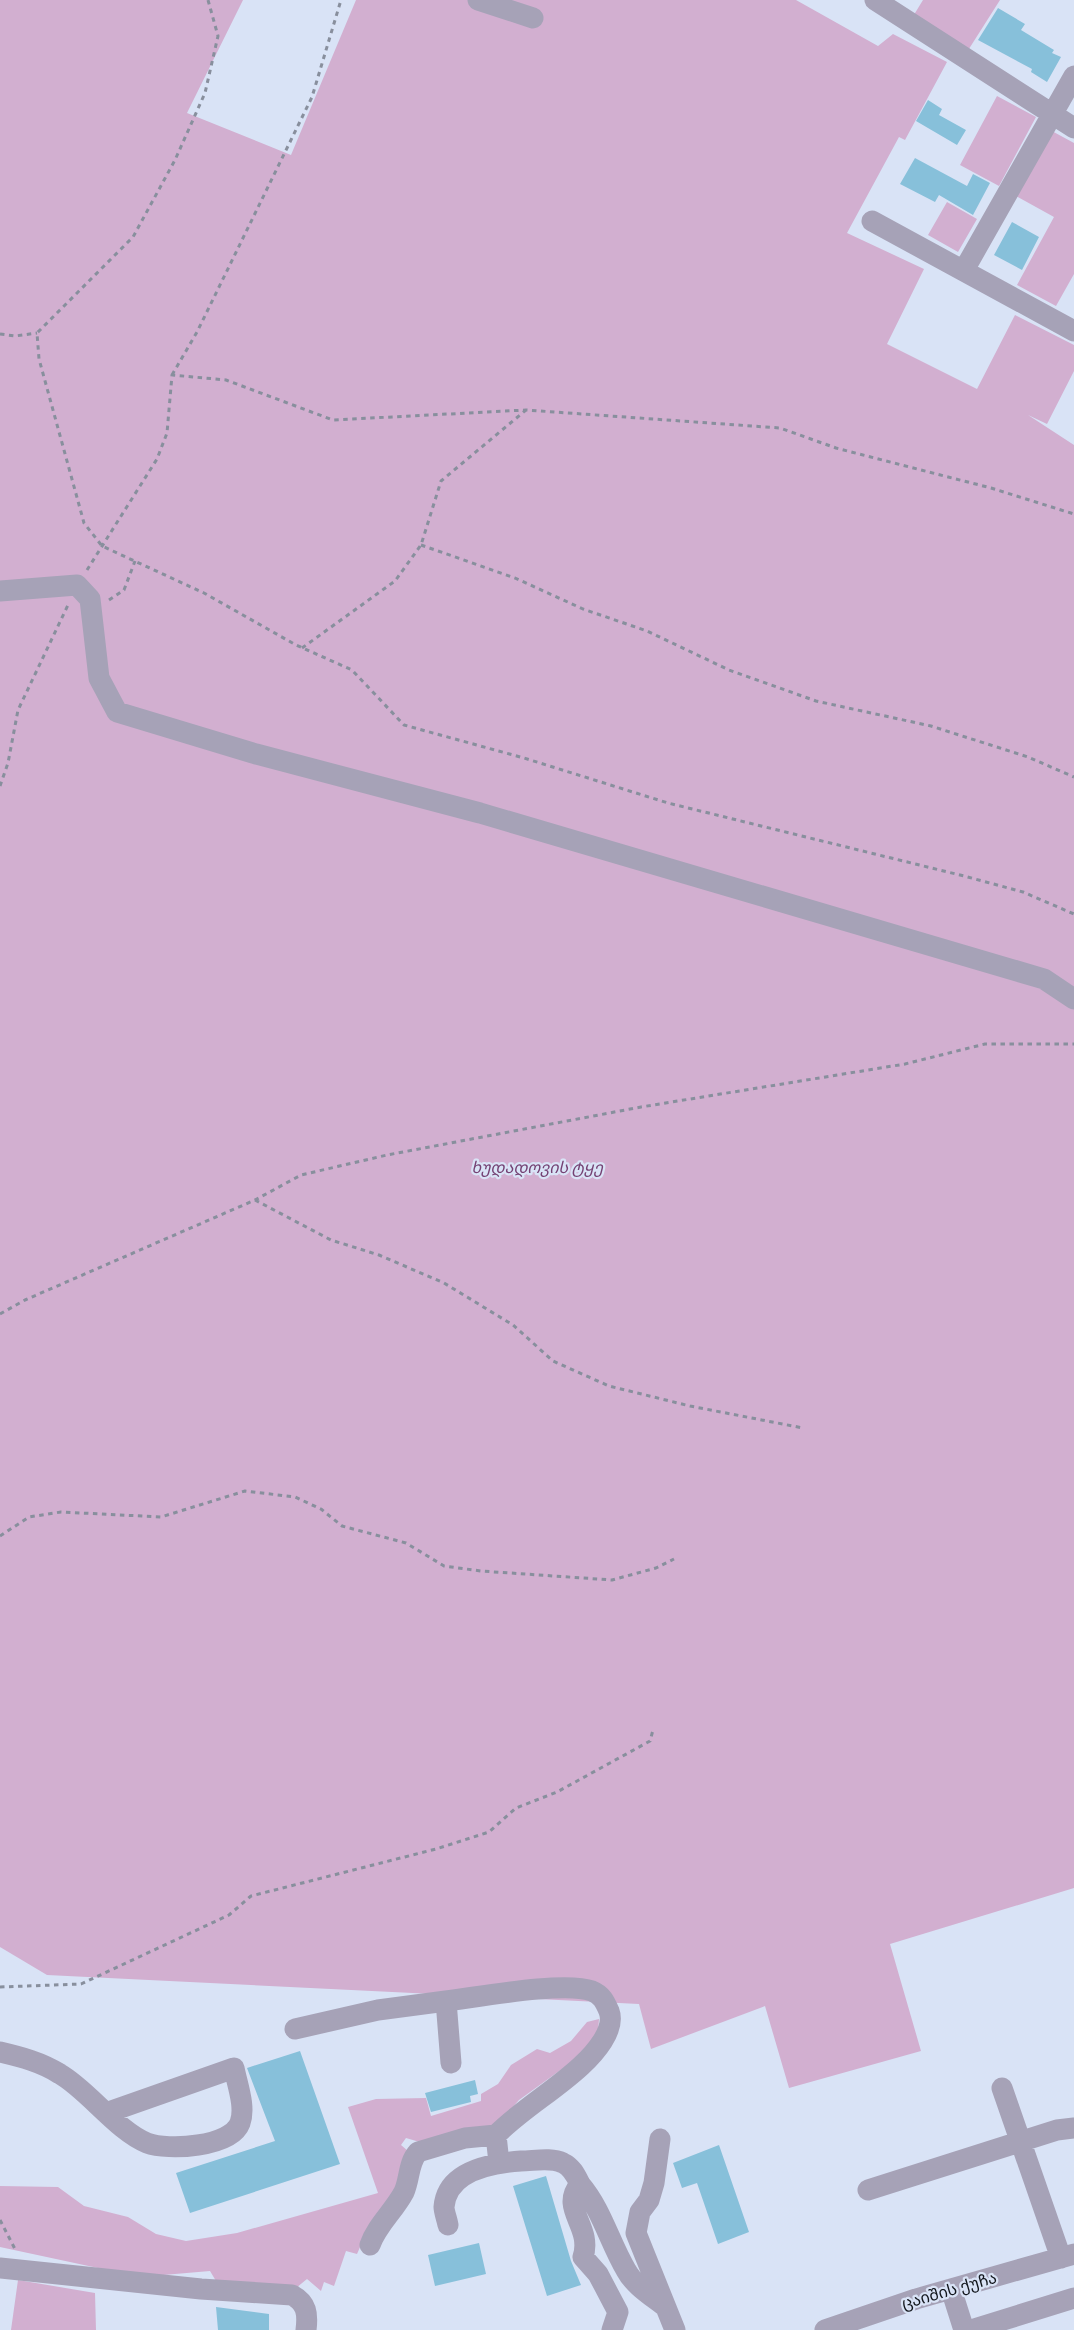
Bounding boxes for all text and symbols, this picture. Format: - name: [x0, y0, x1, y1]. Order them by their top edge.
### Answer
- park label: ხუდადოვის ტყე: [471, 1157, 603, 1177]
- street label: ცაიშის ქუჩა: [899, 2267, 999, 2313]

